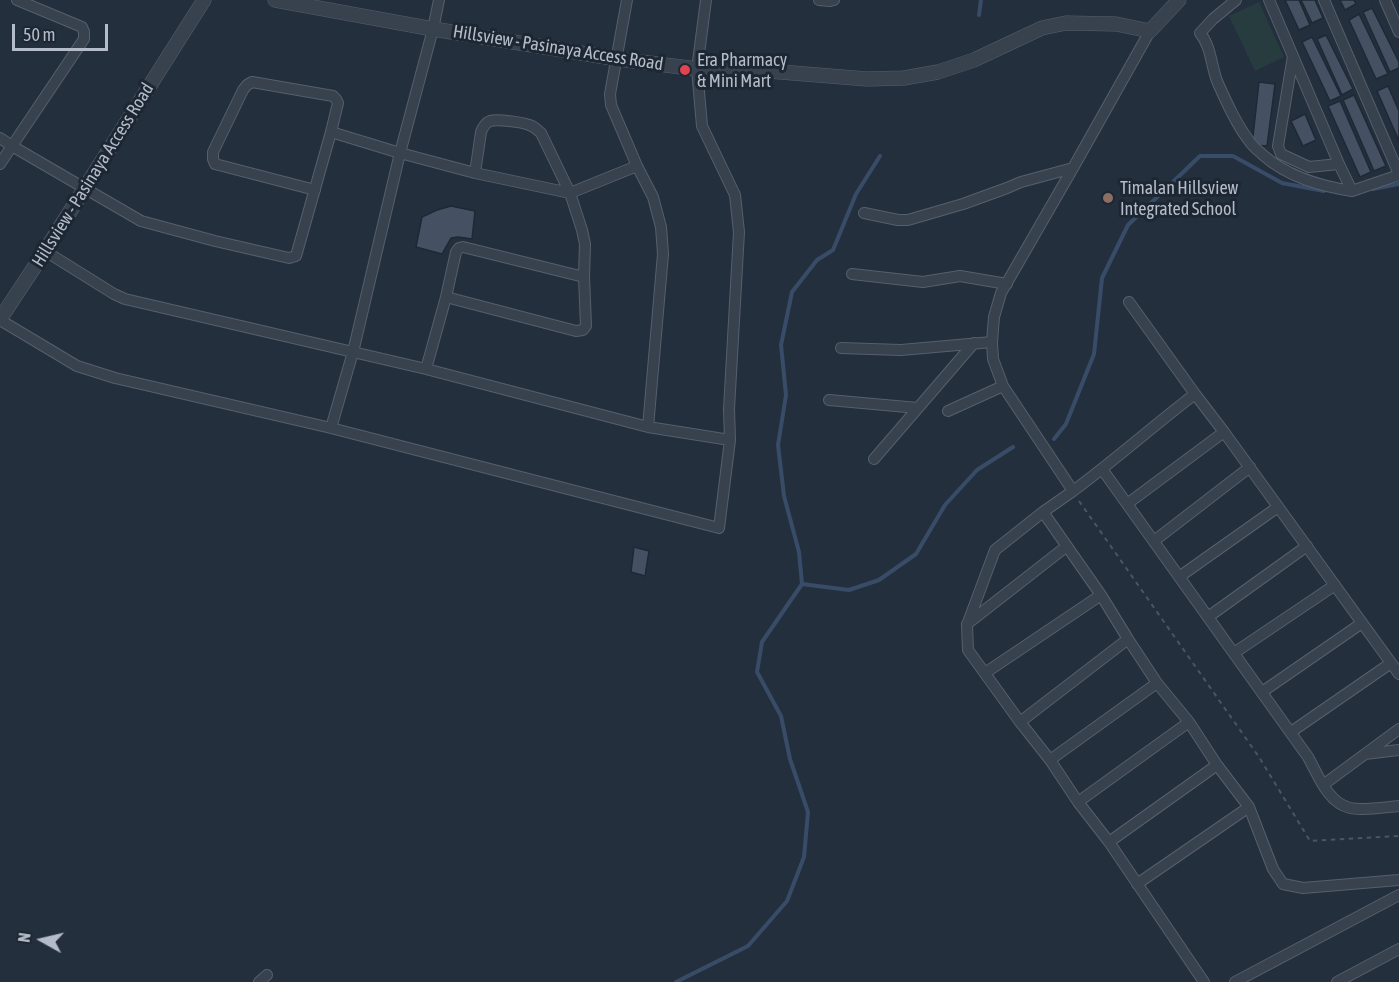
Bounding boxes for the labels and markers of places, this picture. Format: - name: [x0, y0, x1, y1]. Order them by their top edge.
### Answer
- place label: Era Pharmacy & Mini Mart: [697, 49, 787, 92]
- marker: Era Pharmacy & Mini Mart: [678, 63, 692, 77]
- place label: Timalan Hillsview Integrated School: [1120, 177, 1238, 219]
- marker: Timalan Hillsview Integrated School: [1101, 191, 1115, 205]

